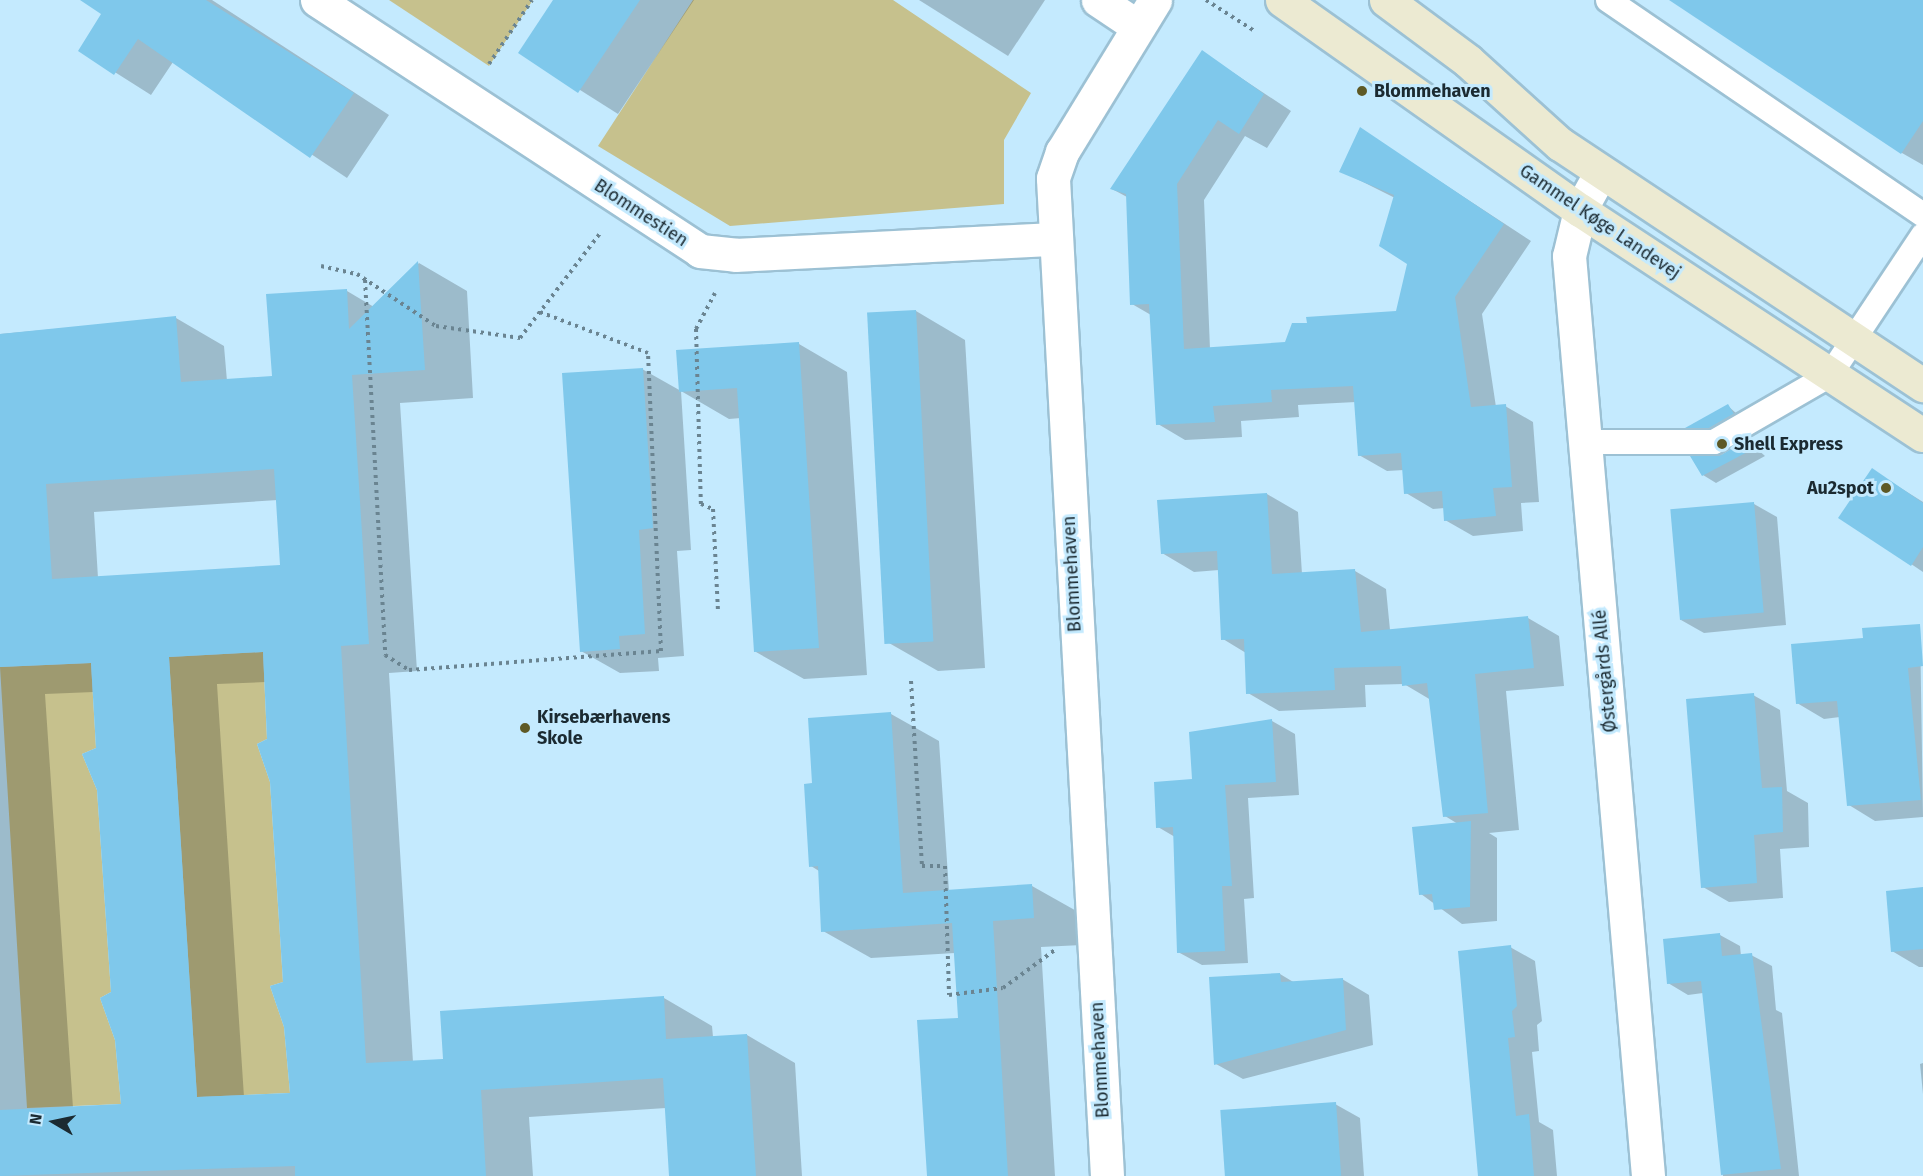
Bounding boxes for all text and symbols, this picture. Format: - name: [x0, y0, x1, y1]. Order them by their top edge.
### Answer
- place label: Blommehaven: [1374, 80, 1491, 102]
- marker: Blommehaven: [1355, 84, 1369, 98]
- street label: Gammel Køge Landevej: [1515, 160, 1685, 284]
- street label: Blommestien: [590, 175, 692, 251]
- place label: Shell Express: [1734, 433, 1843, 455]
- marker: Shell Express: [1715, 437, 1729, 451]
- place label: Au2spot: [1807, 477, 1874, 499]
- marker: Au2spot: [1879, 481, 1893, 495]
- street label: Blommehaven: [1058, 515, 1086, 633]
- street label: Østergårds Allé: [1589, 609, 1621, 733]
- place label: Kirsebærhavens Skole: [537, 707, 670, 750]
- marker: Kirsebærhavens Skole: [518, 721, 532, 735]
- street label: Blommehaven: [1086, 1001, 1114, 1119]
- north arrow: [24, 1092, 84, 1152]
- text: N: [26, 1112, 46, 1126]

